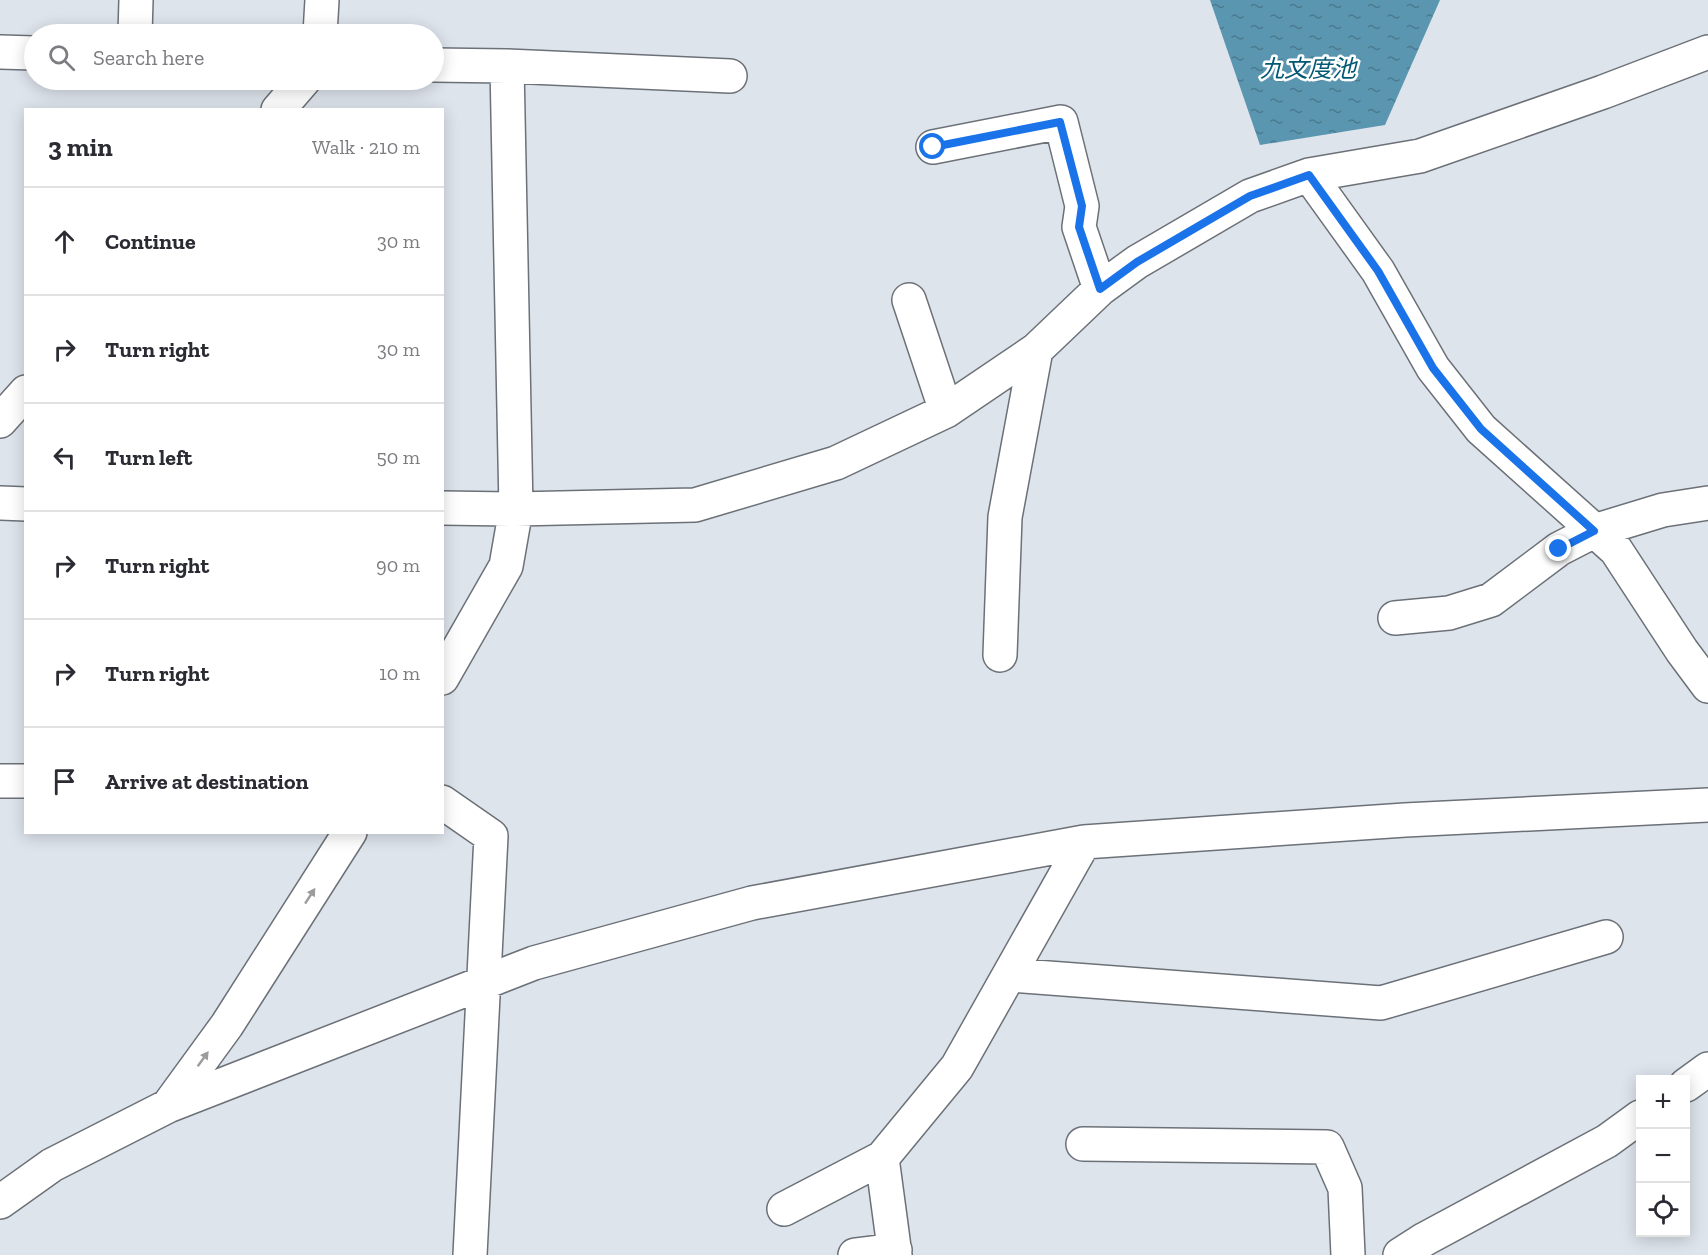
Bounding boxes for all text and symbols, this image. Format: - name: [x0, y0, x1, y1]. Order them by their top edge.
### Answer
- search box: [24, 24, 444, 90]
- icon: search: [45, 41, 78, 74]
- text: Search here: [93, 44, 204, 71]
- water label: 九文度池: [1260, 54, 1358, 83]
- text: 3 min: [48, 131, 113, 163]
- route start: [919, 133, 945, 159]
- text: Walk · 210 m: [312, 135, 420, 159]
- icon: ahead: [48, 225, 81, 258]
- text: Continue: [105, 228, 196, 255]
- text: 30 m: [377, 229, 420, 253]
- icon: right: [48, 333, 81, 366]
- text: Turn right: [105, 336, 209, 363]
- text: 30 m: [377, 337, 420, 361]
- icon: left: [48, 441, 81, 474]
- text: Turn left: [105, 444, 192, 471]
- text: 50 m: [376, 445, 420, 469]
- route end: [1545, 535, 1571, 561]
- icon: right: [48, 549, 81, 582]
- text: Turn right: [105, 552, 209, 579]
- text: 90 m: [376, 553, 420, 577]
- icon: right: [48, 657, 81, 690]
- text: Turn right: [105, 660, 209, 687]
- text: 10 m: [379, 661, 420, 685]
- icon: arrive: [48, 765, 81, 798]
- text: Arrive at destination: [105, 768, 308, 795]
- one-way arrow: [304, 888, 315, 904]
- one-way arrow: [196, 1051, 208, 1066]
- map controls: [1636, 1075, 1690, 1237]
- button: +: [1636, 1075, 1690, 1129]
- button: −: [1636, 1129, 1690, 1183]
- button: locate: [1636, 1183, 1690, 1237]

